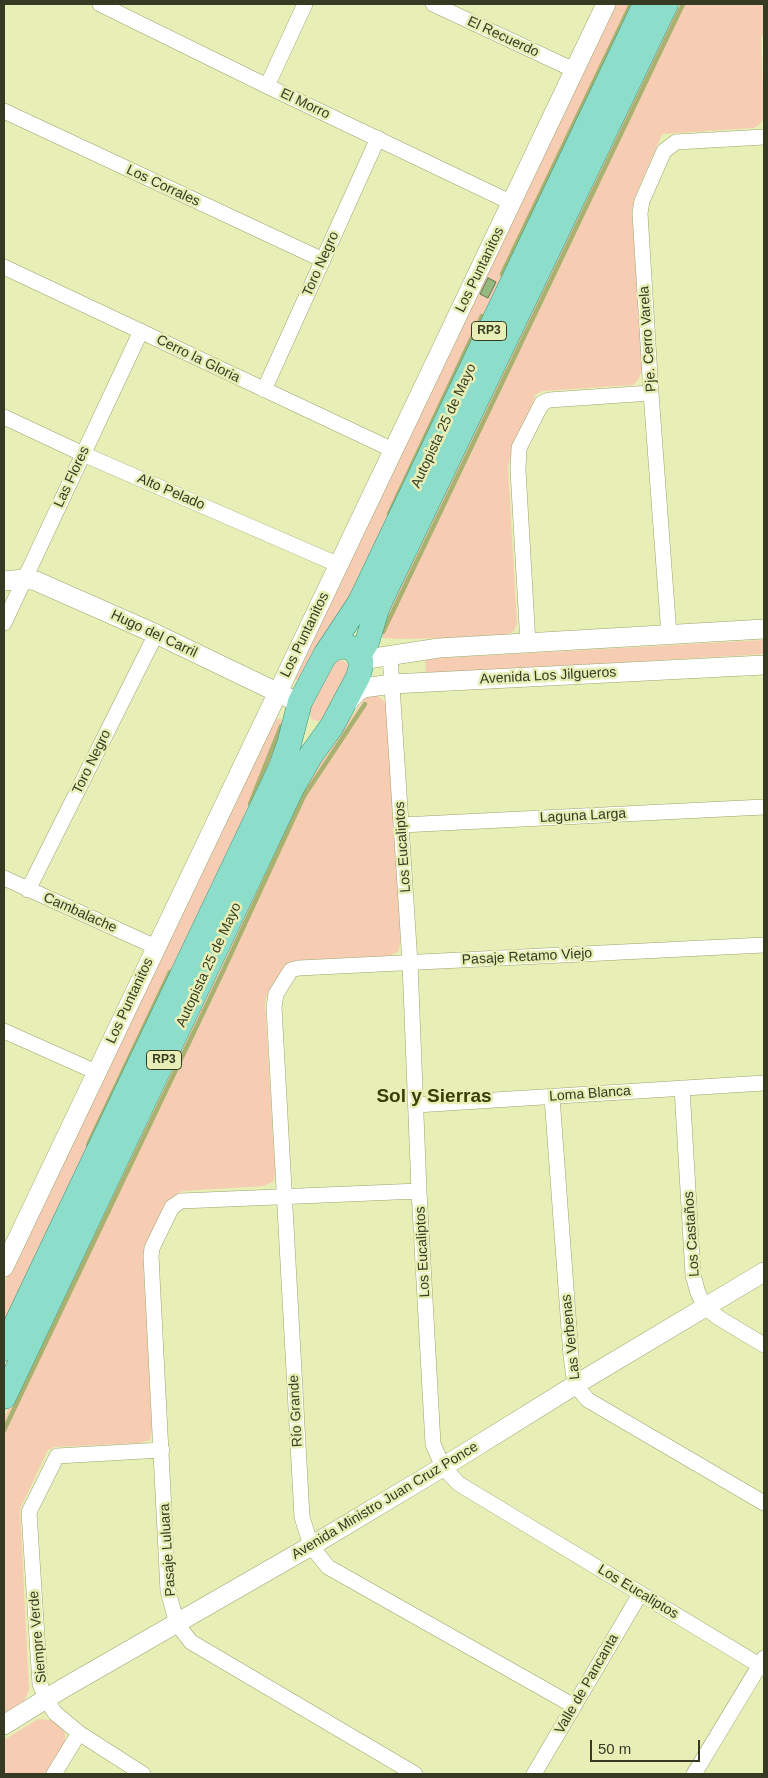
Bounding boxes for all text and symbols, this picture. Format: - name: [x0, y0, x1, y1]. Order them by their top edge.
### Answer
- street label: El Recuerdo: [465, 13, 541, 61]
- street label: El Morro: [277, 85, 333, 123]
- street label: Los Corrales: [123, 162, 203, 210]
- street label: Los Puntanitos: [452, 225, 508, 315]
- street label: Toro Negro: [299, 229, 343, 299]
- street label: Pje. Cerro Varela: [636, 285, 660, 393]
- road number: RP3: [472, 322, 506, 341]
- street label: Cerro la Gloria: [153, 331, 243, 387]
- street label: Autopista 25 de Mayo: [408, 361, 480, 491]
- street label: Las Flores: [51, 444, 93, 510]
- street label: Alto Pelado: [135, 470, 207, 514]
- street label: Los Puntanitos: [277, 590, 333, 680]
- street label: Hugo del Carril: [108, 607, 200, 661]
- street label: Avenida Los Jilgueros: [479, 664, 617, 688]
- street label: Toro Negro: [69, 727, 115, 797]
- street label: Los Eucaliptos: [391, 801, 415, 893]
- street label: Laguna Larga: [539, 805, 627, 827]
- street label: Cambalache: [41, 889, 119, 937]
- street label: Autopista 25 de Mayo: [173, 900, 245, 1030]
- street label: Pasaje Retamo Viejo: [461, 945, 593, 969]
- street label: Los Puntanitos: [103, 955, 157, 1047]
- road number: RP3: [146, 1050, 182, 1070]
- street label: Loma Blanca: [549, 1083, 631, 1105]
- district label: Sol y Sierras: [376, 1086, 492, 1108]
- street label: Los Castaños: [681, 1191, 703, 1277]
- street label: Los Eucaliptos: [412, 1206, 434, 1298]
- street label: Las Verbenas: [558, 1294, 584, 1380]
- street label: Río Grande: [286, 1374, 306, 1448]
- street label: Avenida Ministro Juan Cruz Ponce: [289, 1439, 481, 1563]
- street label: Pasaje Luluara: [156, 1503, 180, 1597]
- street label: Los Eucaliptos: [595, 1561, 681, 1623]
- street label: Siempre Verde: [26, 1590, 50, 1684]
- street label: Valle de Pancanta: [552, 1631, 622, 1737]
- scale bar: [593, 1730, 703, 1762]
- text: 50 m: [598, 1740, 631, 1757]

